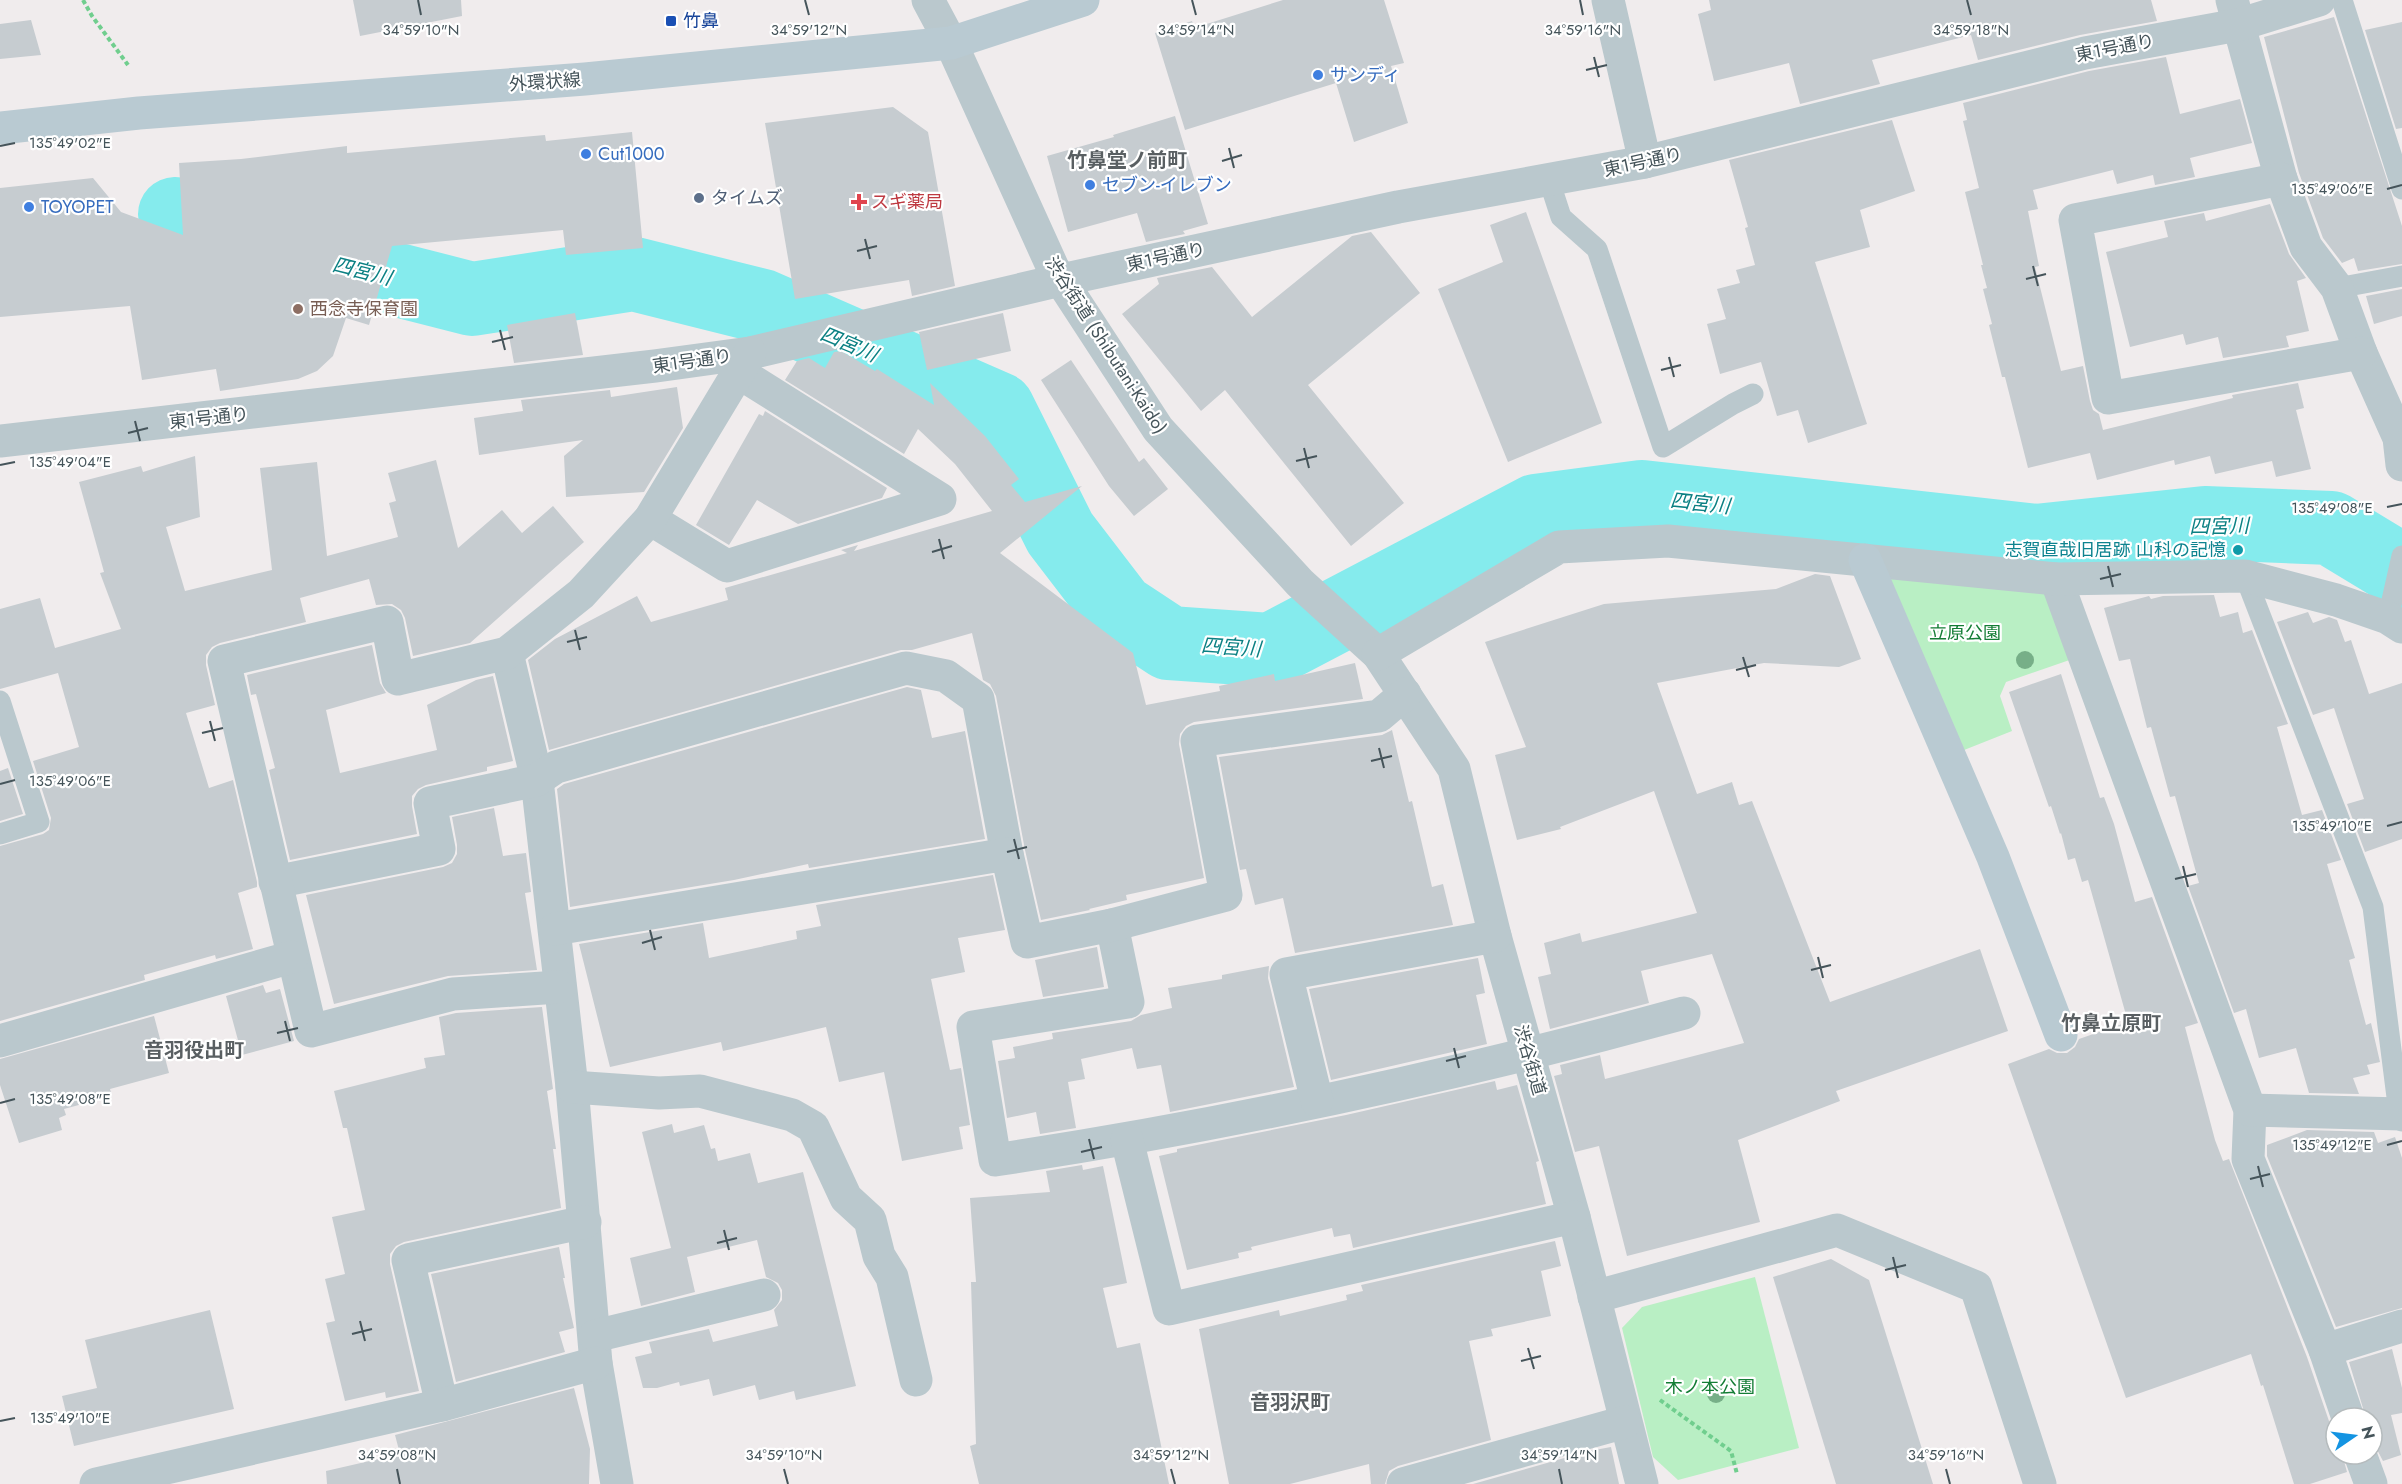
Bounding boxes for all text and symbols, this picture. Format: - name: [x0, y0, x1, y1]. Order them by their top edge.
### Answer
- place label: 竹鼻: [683, 8, 719, 34]
- marker: 竹鼻: [664, 14, 678, 28]
- text: 34°59'10"N: [383, 19, 459, 41]
- text: 34°59'12"N: [771, 19, 847, 41]
- text: 34°59'14"N: [1158, 19, 1234, 41]
- text: 34°59'16"N: [1545, 19, 1621, 41]
- text: 34°59'18"N: [1933, 19, 2009, 41]
- street label: 東1号通り: [2073, 28, 2157, 68]
- place label: サンディ: [1330, 62, 1401, 88]
- street label: 外環状線: [508, 67, 582, 97]
- marker: サンディ: [1311, 68, 1325, 82]
- text: 135°49'02"E: [29, 132, 111, 154]
- place label: Cut1000: [598, 141, 665, 167]
- street label: 東1号通り: [1601, 141, 1685, 183]
- district label: 竹鼻堂ノ前町: [1067, 146, 1187, 175]
- marker: Cut1000: [579, 147, 593, 161]
- place label: セブン-イレブン: [1102, 172, 1232, 198]
- marker: セブン-イレブン: [1083, 178, 1097, 192]
- text: 135°49'06"E: [2291, 178, 2373, 200]
- place label: タイムズ: [711, 185, 783, 211]
- place label: スギ薬局: [871, 189, 943, 215]
- marker: タイムズ: [692, 191, 706, 205]
- place label: TOYOPET: [41, 194, 114, 220]
- marker: スギ薬局: [852, 195, 866, 209]
- marker: TOYOPET: [22, 200, 36, 214]
- street label: 東1号通り: [1124, 236, 1208, 278]
- water label: 四宮川: [329, 250, 396, 293]
- street label: 渋谷街道 (Shibutani-Kaido): [1039, 251, 1173, 439]
- place label: 西念寺保育園: [310, 296, 418, 322]
- marker: 西念寺保育園: [291, 302, 305, 316]
- water label: 四宮川: [816, 319, 884, 370]
- street label: 東1号通り: [651, 343, 733, 379]
- street label: 東1号通り: [168, 401, 250, 435]
- text: 135°49'04"E: [29, 451, 111, 473]
- water label: 四宮川: [1669, 486, 1733, 521]
- text: 135°49'08"E: [2291, 497, 2373, 519]
- water label: 四宮川: [2189, 511, 2251, 542]
- place label: 志賀直哉旧居跡 山科の記憶: [2005, 537, 2226, 563]
- marker: 志賀直哉旧居跡 山科の記憶: [2231, 543, 2245, 557]
- park label: 立原公園: [1929, 620, 2001, 646]
- water label: 四宮川: [1200, 631, 1264, 664]
- text: 135°49'06"E: [29, 770, 111, 792]
- text: 135°49'10"E: [2292, 815, 2372, 837]
- district label: 竹鼻立原町: [2061, 1009, 2161, 1038]
- street label: 渋谷街道: [1508, 1022, 1552, 1098]
- district label: 音羽役出町: [144, 1036, 244, 1065]
- text: 135°49'08"E: [29, 1088, 111, 1110]
- text: 135°49'12"E: [2292, 1134, 2372, 1156]
- park label: 木ノ本公園: [1665, 1374, 1755, 1400]
- district label: 音羽沢町: [1250, 1388, 1330, 1417]
- north arrow: [2324, 1406, 2384, 1466]
- text: 135°49'10"E: [30, 1407, 110, 1429]
- text: N: [2355, 1424, 2381, 1441]
- text: 34°59'08"N: [358, 1444, 436, 1466]
- text: 34°59'10"N: [746, 1444, 822, 1466]
- text: 34°59'12"N: [1133, 1444, 1209, 1466]
- text: 34°59'14"N: [1521, 1444, 1597, 1466]
- text: 34°59'16"N: [1908, 1444, 1984, 1466]

